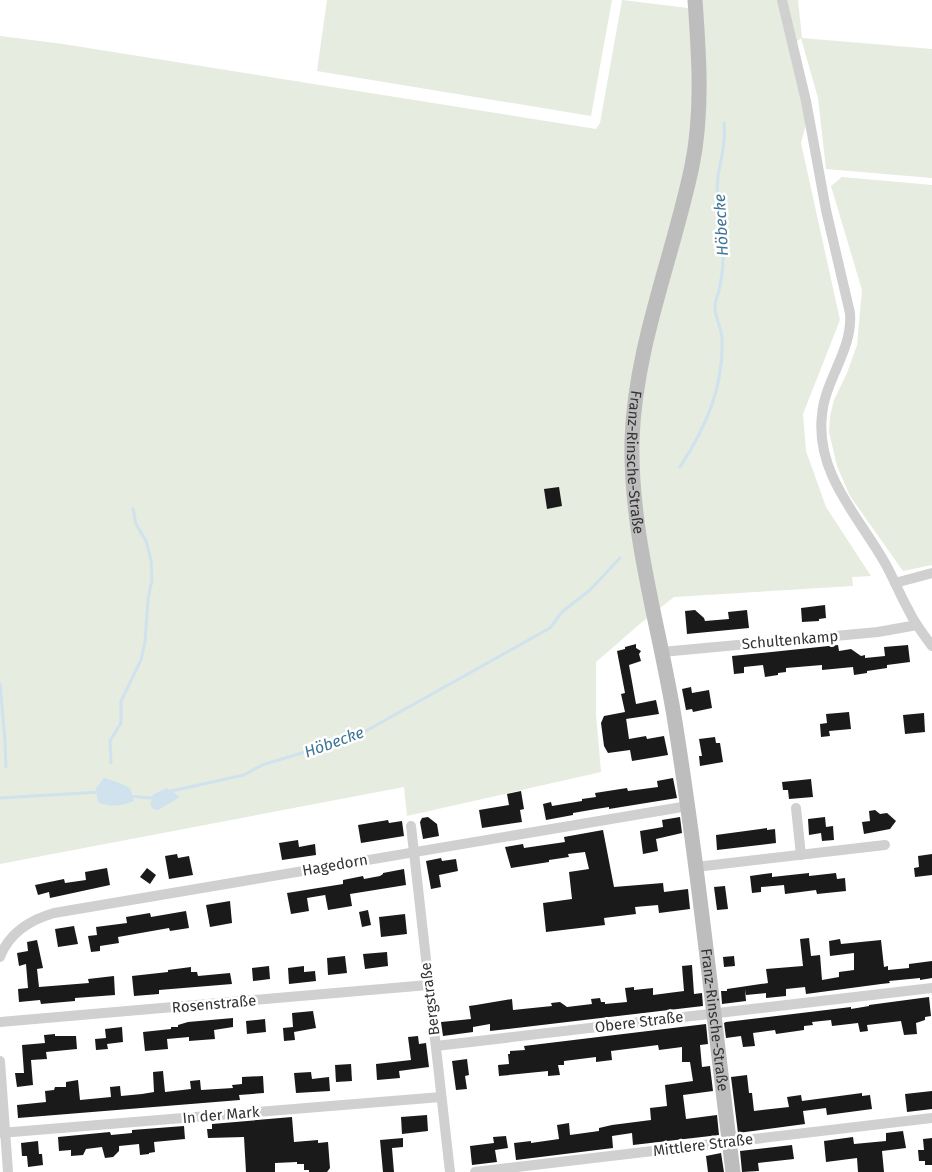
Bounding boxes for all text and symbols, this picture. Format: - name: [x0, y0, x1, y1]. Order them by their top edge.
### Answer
- water label: Höbecke: [710, 194, 732, 256]
- street label: Franz-Rinsche-Straße: [623, 389, 648, 535]
- street label: Schultenkamp: [741, 627, 839, 653]
- water label: Höbecke: [302, 722, 366, 762]
- street label: Hagedorn: [301, 850, 369, 880]
- street label: Franz-Rinsche-Straße: [697, 947, 732, 1092]
- street label: Bergstraße: [417, 961, 443, 1037]
- street label: Rosenstraße: [171, 991, 257, 1017]
- street label: Obere Straße: [594, 1008, 684, 1036]
- street label: In der Mark: [182, 1103, 261, 1127]
- street label: Mittlere Straße: [652, 1130, 754, 1160]

